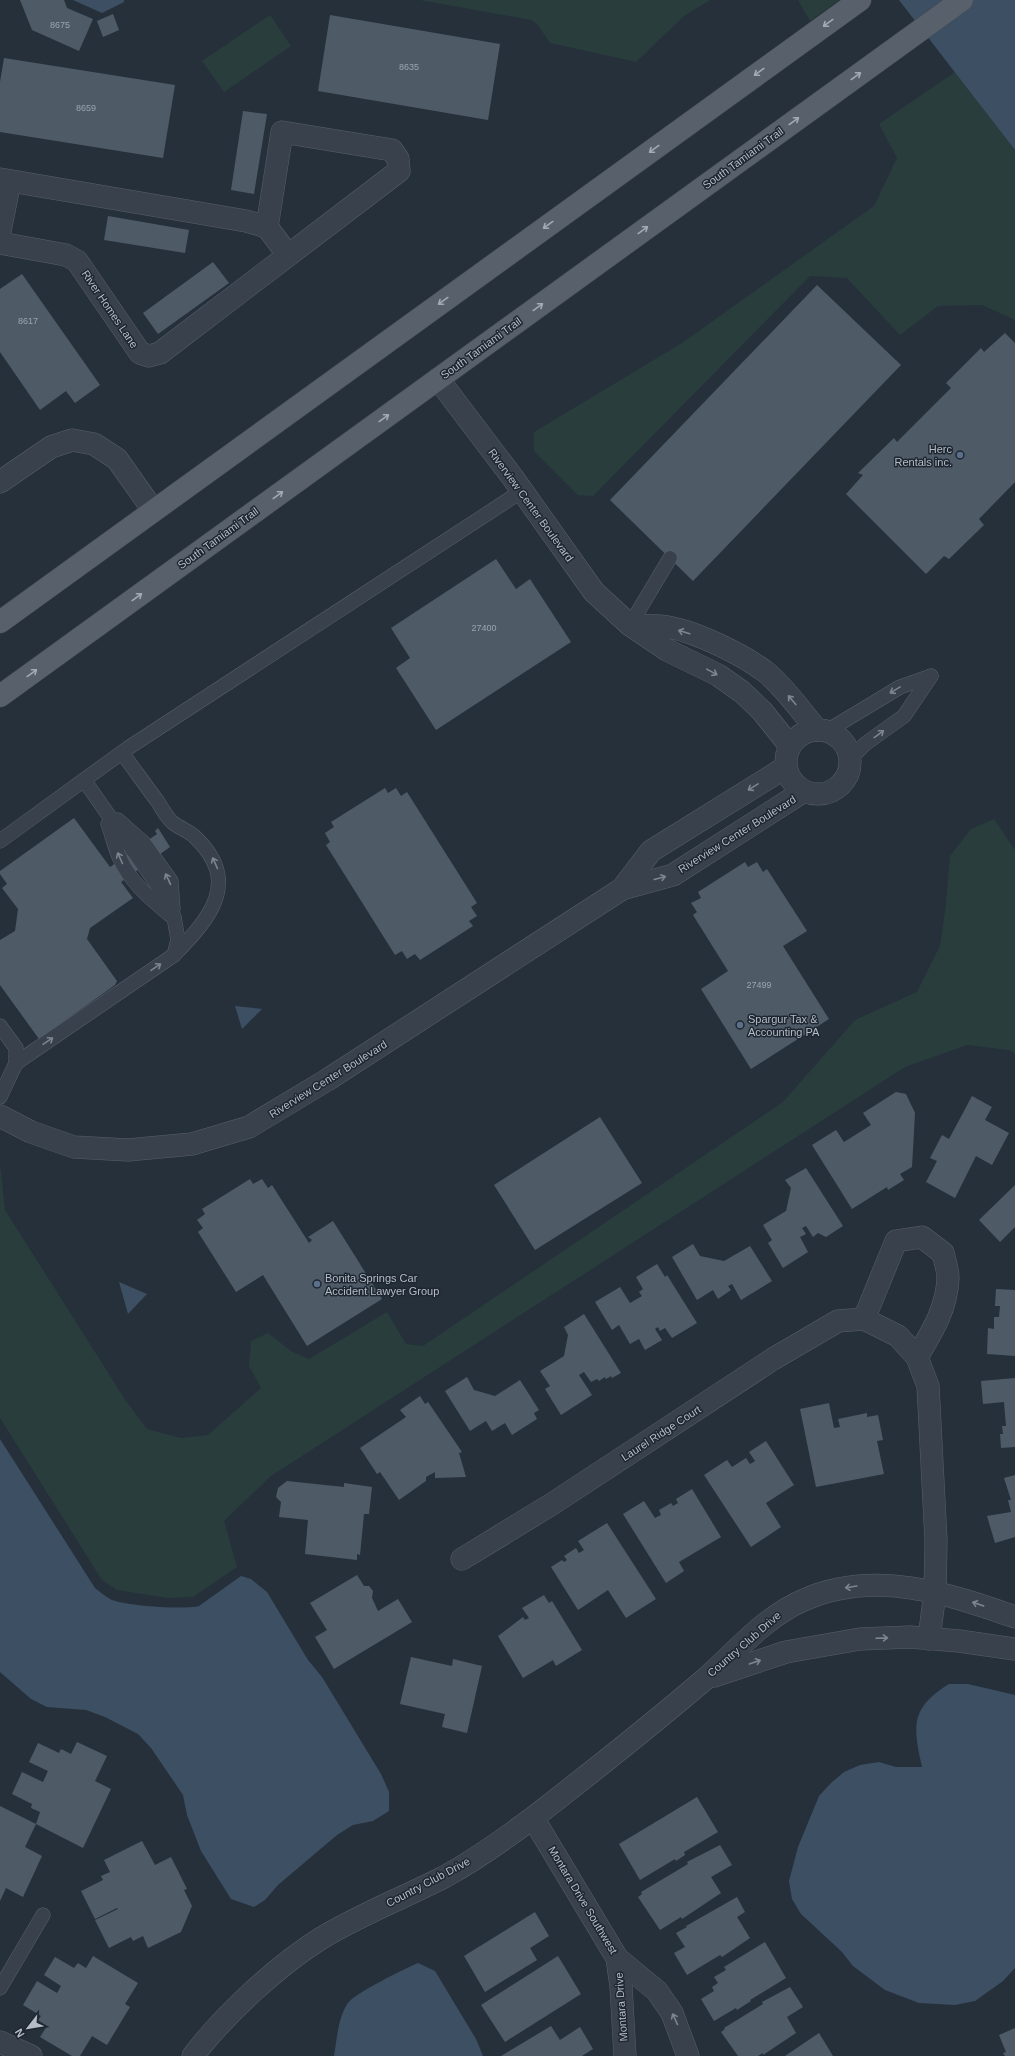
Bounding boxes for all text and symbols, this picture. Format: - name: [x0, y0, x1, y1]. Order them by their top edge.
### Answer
- one-way arrow: [823, 19, 834, 27]
- house number: 8675: [50, 20, 70, 30]
- house number: 8635: [399, 62, 419, 72]
- one-way arrow: [754, 68, 765, 77]
- one-way arrow: [851, 72, 862, 80]
- house number: 8659: [76, 103, 96, 113]
- one-way arrow: [788, 117, 799, 125]
- street label: South Tamiami Trail: [700, 125, 786, 191]
- one-way arrow: [648, 144, 659, 153]
- one-way arrow: [543, 221, 554, 229]
- one-way arrow: [638, 226, 649, 235]
- street label: River Homes Lane: [80, 268, 140, 350]
- one-way arrow: [438, 297, 449, 305]
- one-way arrow: [532, 303, 543, 311]
- street label: South Tamiami Trail: [438, 315, 524, 381]
- house number: 8617: [18, 316, 38, 326]
- one-way arrow: [378, 414, 389, 423]
- place label: Herc Rentals inc.: [895, 443, 952, 468]
- street label: Riverview Center Boulevard: [486, 446, 576, 564]
- marker: Herc Rentals inc.: [955, 450, 965, 460]
- one-way arrow: [273, 491, 284, 499]
- street label: South Tamiami Trail: [175, 505, 261, 571]
- one-way arrow: [131, 593, 142, 601]
- house number: 27400: [471, 623, 497, 633]
- one-way arrow: [678, 628, 691, 635]
- one-way arrow: [26, 669, 37, 677]
- one-way arrow: [706, 669, 718, 677]
- one-way arrow: [889, 686, 901, 694]
- one-way arrow: [788, 694, 797, 705]
- one-way arrow: [873, 730, 884, 738]
- one-way arrow: [747, 784, 759, 792]
- street label: Riverview Center Boulevard: [676, 793, 798, 875]
- one-way arrow: [116, 852, 124, 864]
- one-way arrow: [211, 858, 218, 870]
- one-way arrow: [164, 873, 171, 885]
- one-way arrow: [653, 874, 666, 881]
- one-way arrow: [150, 963, 162, 971]
- house number: 27499: [746, 980, 772, 990]
- place label: Spargur Tax & Accounting PA: [748, 1013, 820, 1038]
- marker: Spargur Tax & Accounting PA: [735, 1020, 745, 1030]
- one-way arrow: [43, 1037, 54, 1045]
- street label: Riverview Center Boulevard: [267, 1038, 389, 1120]
- place label: Bonita Springs Car Accident Lawyer Group: [325, 1272, 439, 1297]
- marker: Bonita Springs Car Accident Lawyer Group: [312, 1279, 322, 1289]
- street label: Laurel Ridge Court: [619, 1403, 703, 1463]
- one-way arrow: [845, 1583, 858, 1591]
- one-way arrow: [972, 1600, 985, 1607]
- street label: Country Club Drive: [705, 1609, 783, 1679]
- one-way arrow: [875, 1634, 888, 1642]
- one-way arrow: [749, 1658, 762, 1665]
- street label: Montara Drive Southwest: [546, 1844, 620, 1956]
- street label: Country Club Drive: [384, 1855, 472, 1909]
- street label: Montara Drive: [613, 1972, 629, 2042]
- north arrow: [8, 2008, 48, 2048]
- one-way arrow: [671, 2014, 678, 2026]
- text: N: [12, 2027, 27, 2040]

